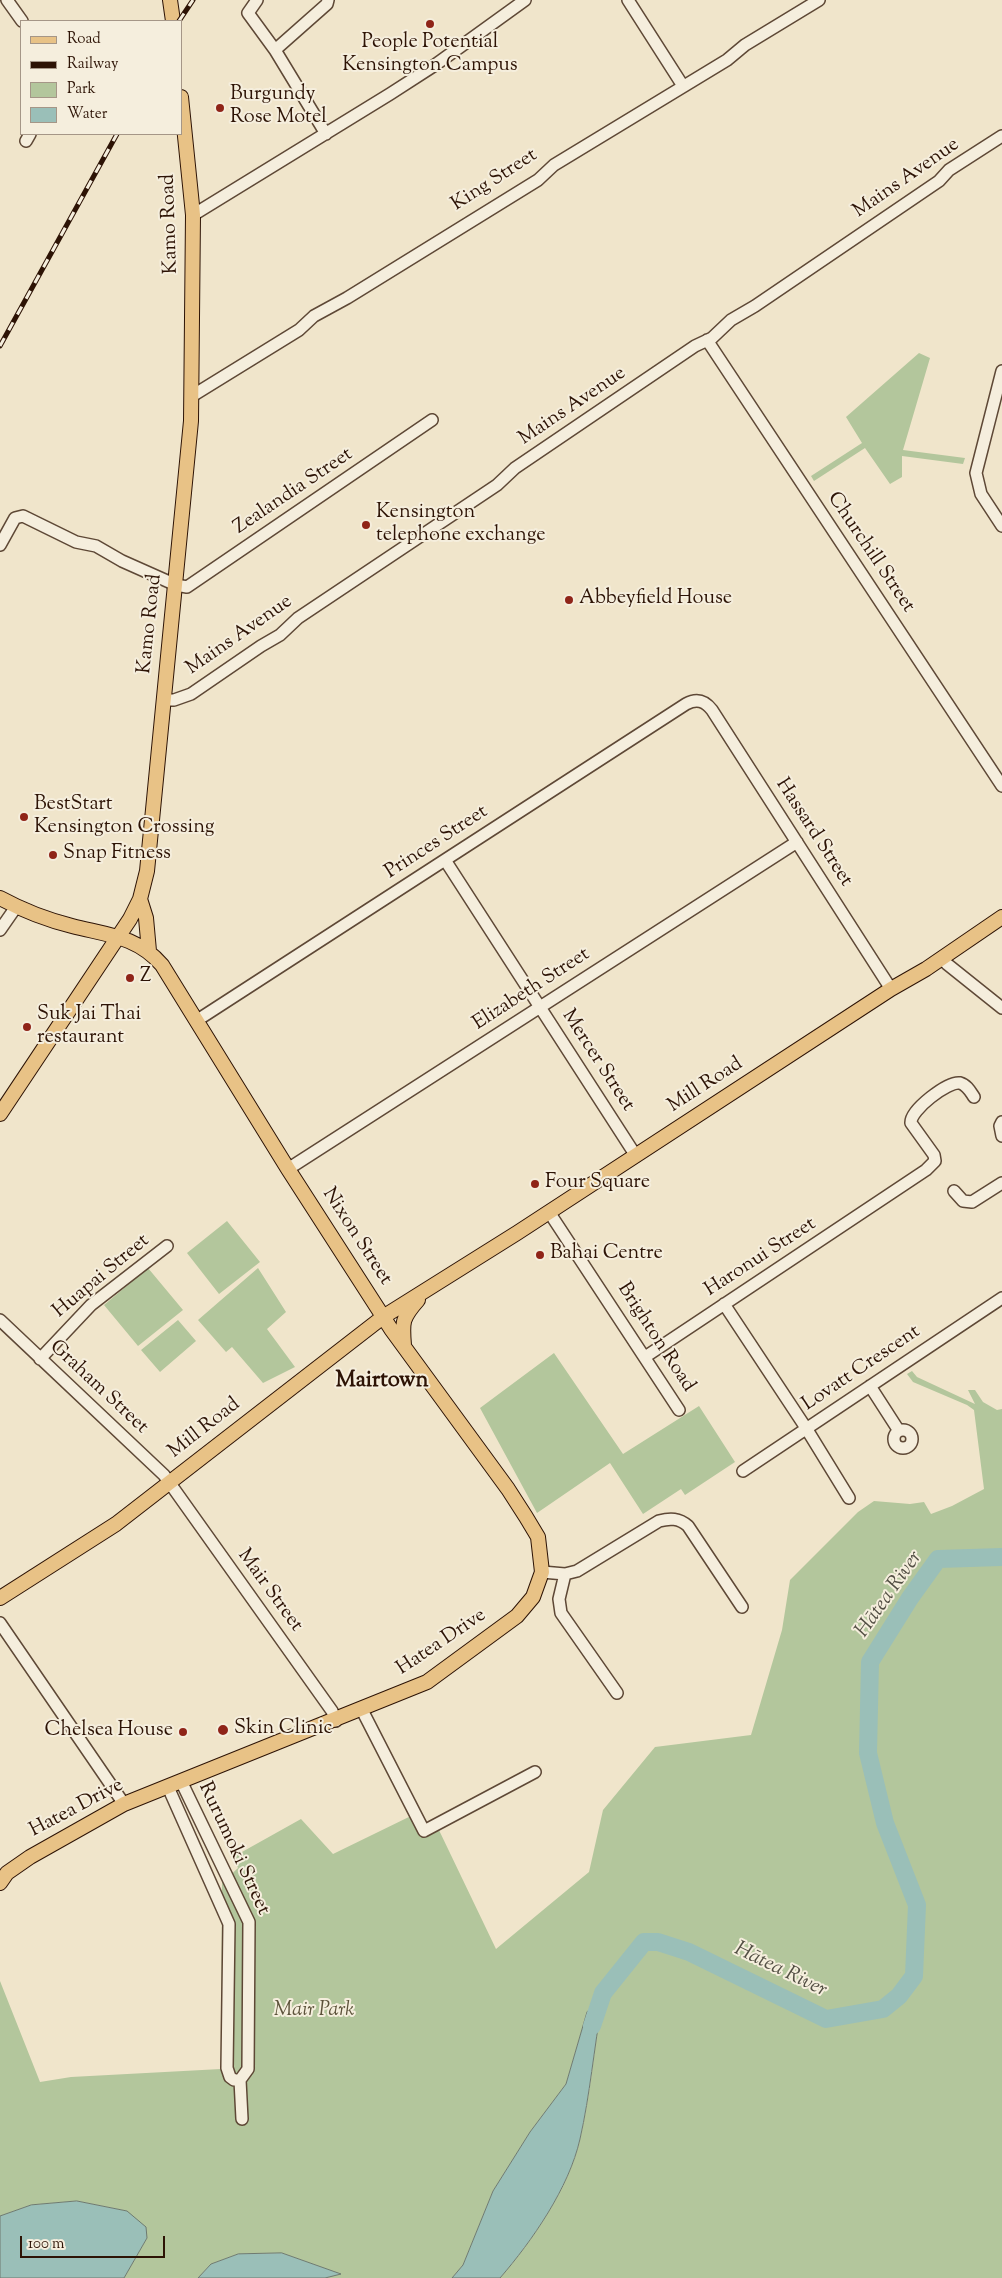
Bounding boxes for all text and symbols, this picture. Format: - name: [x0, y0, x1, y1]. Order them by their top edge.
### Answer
- marker: People Potential Kensington Campus: [424, 18, 436, 30]
- legend: [20, 20, 182, 135]
- text: Road: [67, 29, 101, 50]
- place label: People Potential Kensington Campus: [342, 32, 518, 79]
- text: Railway: [67, 54, 118, 75]
- text: Park: [67, 79, 96, 100]
- place label: Burgundy Rose Motel: [230, 84, 327, 131]
- marker: Burgundy Rose Motel: [214, 102, 226, 114]
- text: Water: [67, 104, 107, 125]
- street label: Mains Avenue: [849, 134, 965, 224]
- street label: King Street: [448, 144, 542, 218]
- street label: Kamo Road: [157, 174, 185, 274]
- street label: Mains Avenue: [515, 362, 631, 452]
- street label: Zealandia Street: [230, 443, 358, 541]
- street label: Churchill Street: [821, 488, 919, 618]
- place label: Kensington telephone exchange: [376, 502, 546, 549]
- marker: Kensington telephone exchange: [360, 519, 372, 531]
- street label: Kamo Road: [134, 573, 168, 675]
- place label: Abbeyfield House: [579, 588, 732, 612]
- street label: Mains Avenue: [182, 591, 298, 681]
- marker: Abbeyfield House: [563, 594, 575, 606]
- street label: Hassard Street: [769, 774, 857, 892]
- place label: BestStart Kensington Crossing: [34, 794, 215, 841]
- street label: Princes Street: [381, 801, 493, 885]
- marker: BestStart Kensington Crossing: [18, 811, 30, 823]
- place label: Snap Fitness: [63, 843, 171, 867]
- marker: Snap Fitness: [47, 849, 59, 861]
- street label: Elizabeth Street: [469, 943, 595, 1037]
- place label: Z: [140, 966, 151, 990]
- marker: Z: [124, 972, 136, 984]
- place label: Suk Jai Thai restaurant: [37, 1004, 141, 1051]
- street label: Mercer Street: [555, 1006, 639, 1116]
- marker: Suk Jai Thai restaurant: [21, 1021, 33, 1033]
- street label: Mill Road: [664, 1053, 748, 1119]
- place label: Four Square: [545, 1172, 650, 1196]
- marker: Four Square: [529, 1178, 541, 1190]
- street label: Nixon Street: [316, 1184, 396, 1290]
- street label: Haronui Street: [701, 1213, 821, 1303]
- street label: Huapai Street: [49, 1230, 155, 1324]
- place label: Bahai Centre: [550, 1243, 663, 1267]
- marker: Bahai Centre: [534, 1249, 546, 1261]
- street label: Brighton Road: [611, 1279, 699, 1397]
- street label: Lovatt Crescent: [798, 1321, 926, 1417]
- street label: Graham Street: [44, 1336, 152, 1440]
- district label: Mairtown: [335, 1369, 429, 1395]
- street label: Mill Road: [164, 1394, 246, 1464]
- street label: Mair Street: [231, 1545, 307, 1637]
- water label: Hātea River: [851, 1547, 929, 1643]
- street label: Hatea Drive: [393, 1604, 491, 1682]
- place label: Skin Clinic: [234, 1718, 333, 1742]
- place label: Chelsea House: [44, 1720, 173, 1744]
- marker: Skin Clinic: [216, 1723, 230, 1737]
- marker: Chelsea House: [177, 1726, 189, 1738]
- street label: Hatea Drive: [26, 1774, 128, 1844]
- street label: Rurumoki Street: [192, 1779, 274, 1919]
- water label: Hātea River: [730, 1938, 830, 2004]
- park label: Mair Park: [274, 2000, 354, 2024]
- scale bar: [22, 2226, 168, 2258]
- text: 100 m: [28, 2234, 64, 2255]

